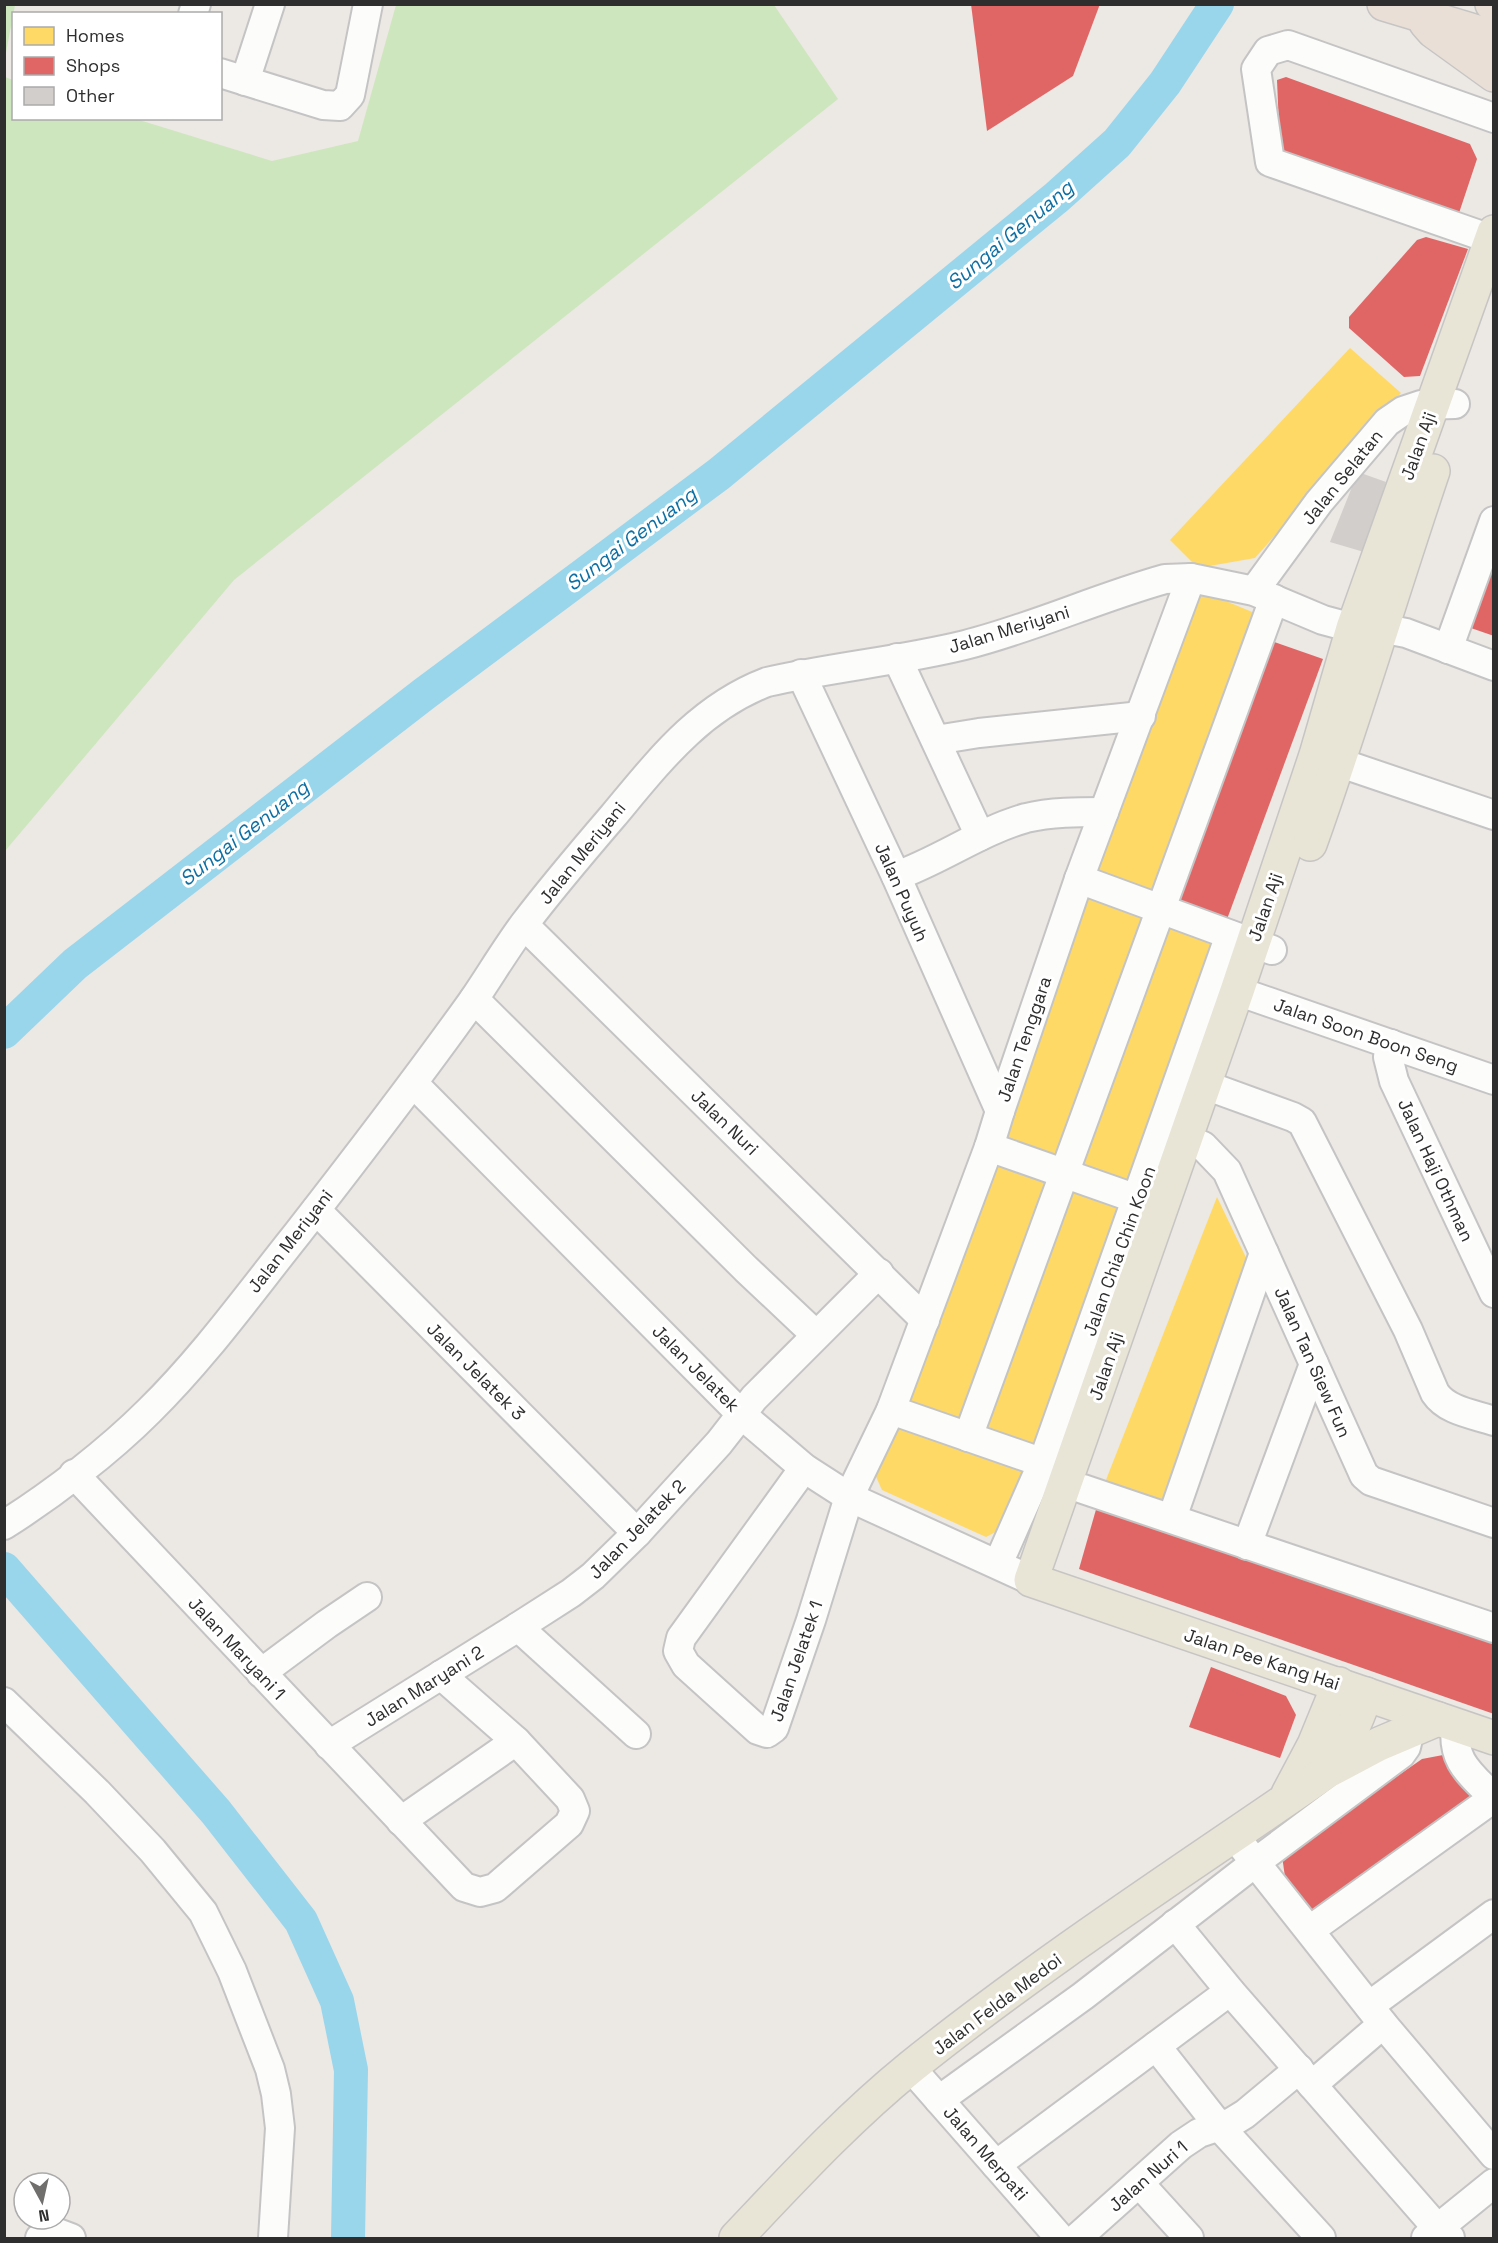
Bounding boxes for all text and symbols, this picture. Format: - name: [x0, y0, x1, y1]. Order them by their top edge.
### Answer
- legend: [12, 12, 222, 120]
- text: Homes: [66, 24, 125, 47]
- text: Shops: [66, 54, 120, 77]
- text: Other: [66, 84, 115, 107]
- water label: Sungai Genuang: [941, 174, 1079, 295]
- street label: Jalan Aji: [1395, 409, 1441, 483]
- street label: Jalan Selatan: [1296, 425, 1388, 529]
- water label: Sungai Genuang: [560, 481, 702, 597]
- street label: Jalan Meriyani: [946, 600, 1072, 658]
- water label: Sungai Genuang: [174, 774, 315, 892]
- street label: Jalan Meriyani: [534, 797, 630, 909]
- street label: Jalan Puyuh: [870, 839, 934, 945]
- street label: Jalan Aji: [1243, 870, 1287, 944]
- street label: Jalan Tenggara: [992, 973, 1056, 1105]
- street label: Jalan Soon Boon Seng: [1271, 993, 1461, 1077]
- street label: Jalan Nuri: [686, 1084, 764, 1160]
- street label: Jalan Haji Othman: [1393, 1095, 1479, 1245]
- street label: Jalan Chia Chin Koon: [1077, 1163, 1161, 1339]
- street label: Jalan Meriyani: [242, 1185, 338, 1297]
- street label: Jalan Tan Siew Fun: [1269, 1283, 1357, 1441]
- street label: Jalan Jelatek 3: [422, 1317, 530, 1425]
- street label: Jalan Jelatek: [647, 1319, 745, 1417]
- street label: Jalan Aji: [1084, 1329, 1128, 1403]
- street label: Jalan Jelatek 2: [584, 1474, 690, 1584]
- street label: Jalan Maryani 1: [183, 1592, 291, 1704]
- street label: Jalan Jelatek 1: [765, 1597, 827, 1725]
- street label: Jalan Pee Kang Hai: [1181, 1623, 1343, 1695]
- street label: Jalan Maryani 2: [360, 1640, 488, 1732]
- street label: Jalan Felda Medoi: [928, 1948, 1066, 2060]
- street label: Jalan Merpati: [939, 2101, 1033, 2205]
- street label: Jalan Nuri 1: [1104, 2135, 1192, 2217]
- north arrow: [12, 2171, 72, 2231]
- text: N: [37, 2204, 51, 2227]

